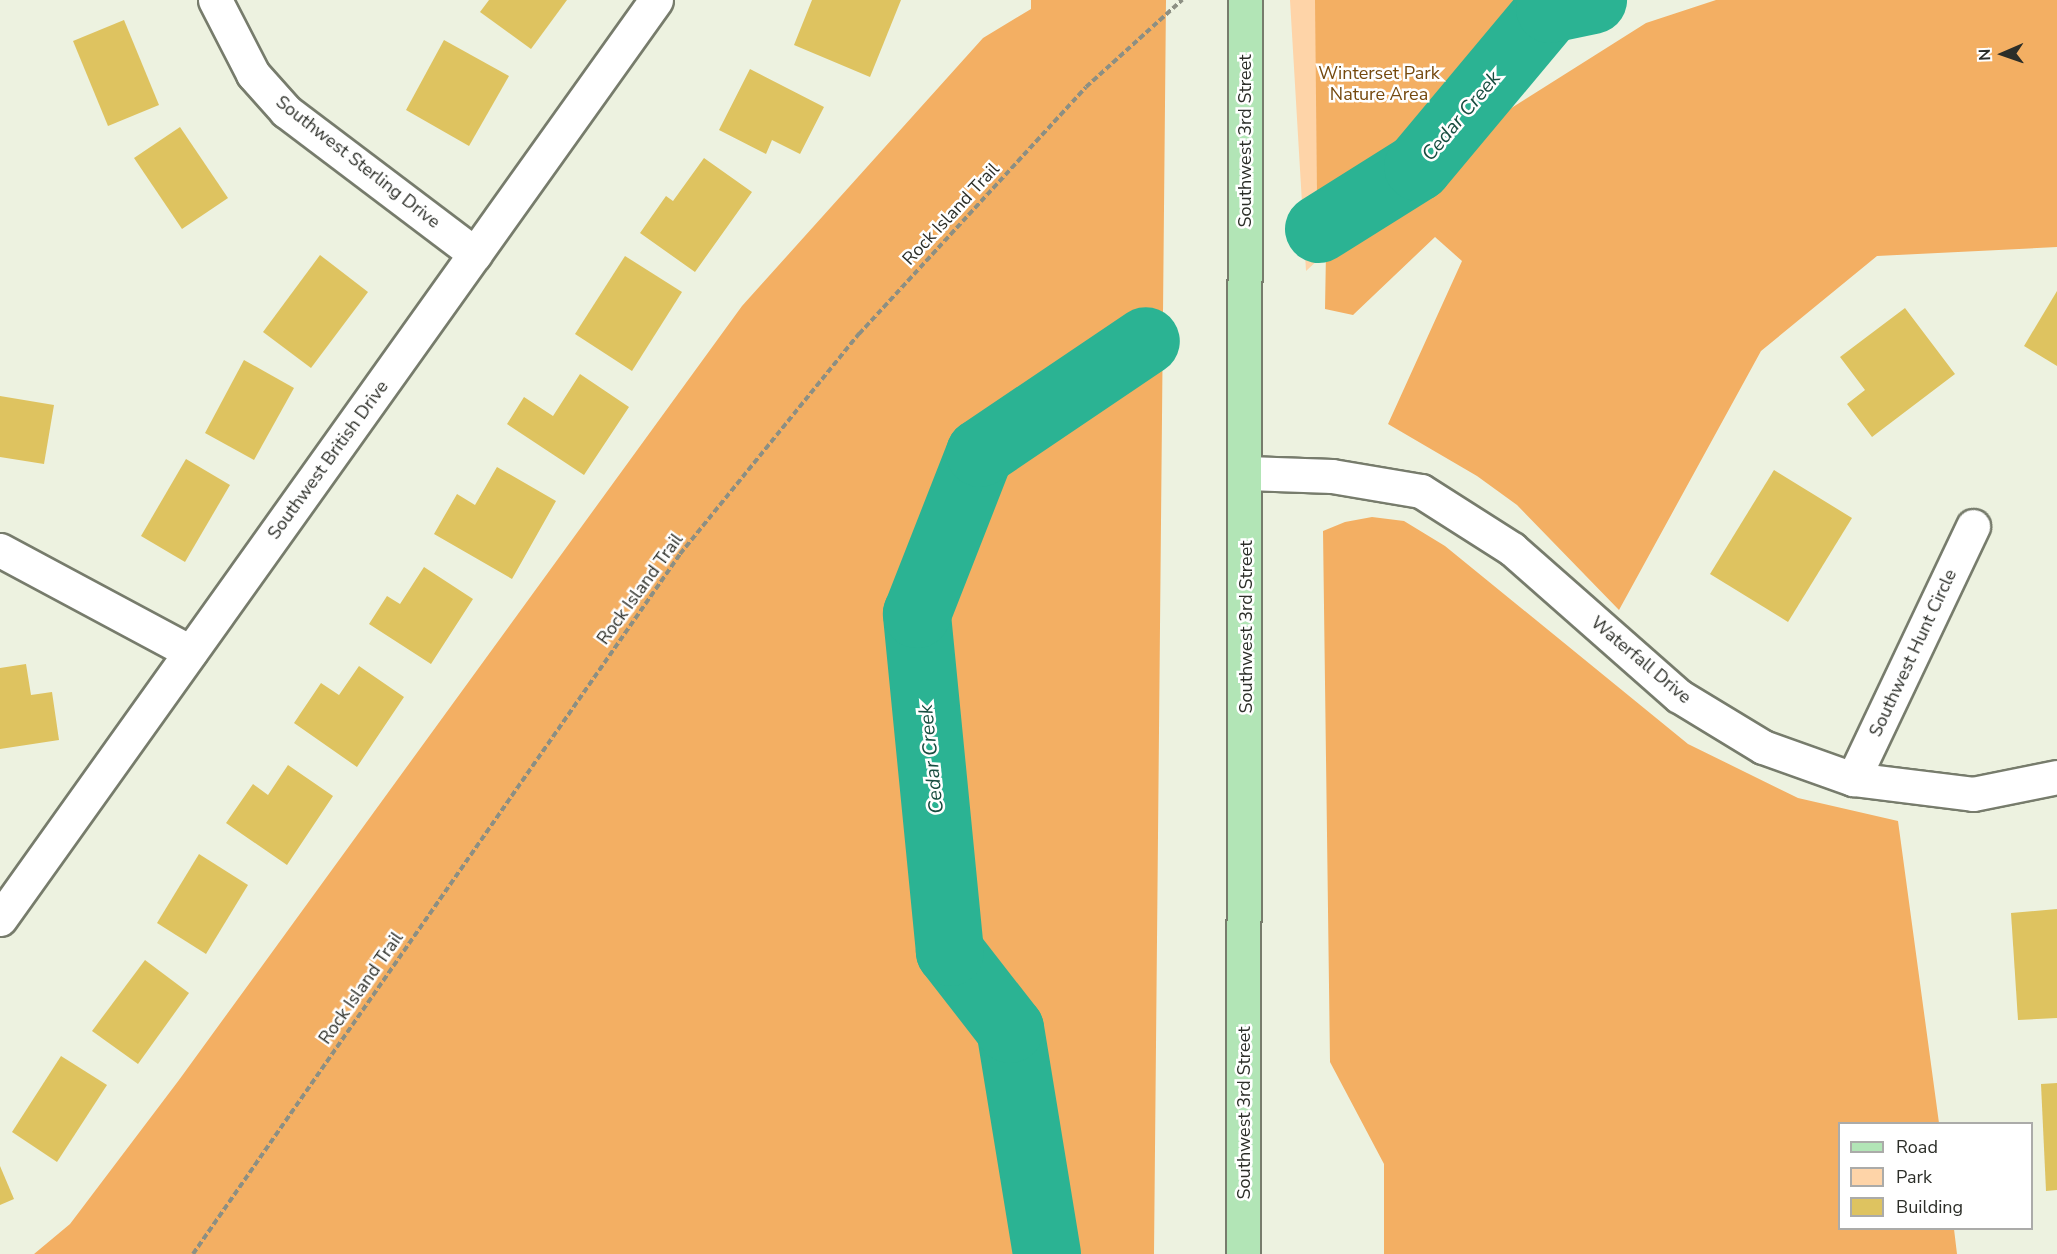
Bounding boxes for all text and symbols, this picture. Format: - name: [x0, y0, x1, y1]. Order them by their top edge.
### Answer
- north arrow: [1973, 24, 2033, 84]
- text: N: [1974, 48, 1996, 61]
- street label: Southwest 3rd Street: [1234, 54, 1256, 228]
- park label: Winterset Park Nature Area: [1318, 63, 1440, 106]
- water label: Cedar Creek: [1417, 66, 1505, 166]
- street label: Southwest Sterling Drive: [272, 91, 444, 233]
- street label: Rock Island Trail: [898, 158, 1004, 270]
- street label: Southwest British Drive: [263, 376, 393, 544]
- street label: Rock Island Trail: [592, 529, 688, 649]
- street label: Southwest 3rd Street: [1235, 540, 1257, 714]
- street label: Southwest Hunt Circle: [1865, 566, 1961, 740]
- street label: Waterfall Drive: [1586, 612, 1696, 708]
- water label: Cedar Creek: [913, 703, 949, 815]
- street label: Rock Island Trail: [314, 928, 408, 1048]
- street label: Southwest 3rd Street: [1233, 1026, 1255, 1200]
- legend: [1838, 1122, 2033, 1230]
- text: Road: [1896, 1135, 1938, 1159]
- text: Park: [1896, 1165, 1932, 1189]
- text: Building: [1896, 1195, 1963, 1219]

